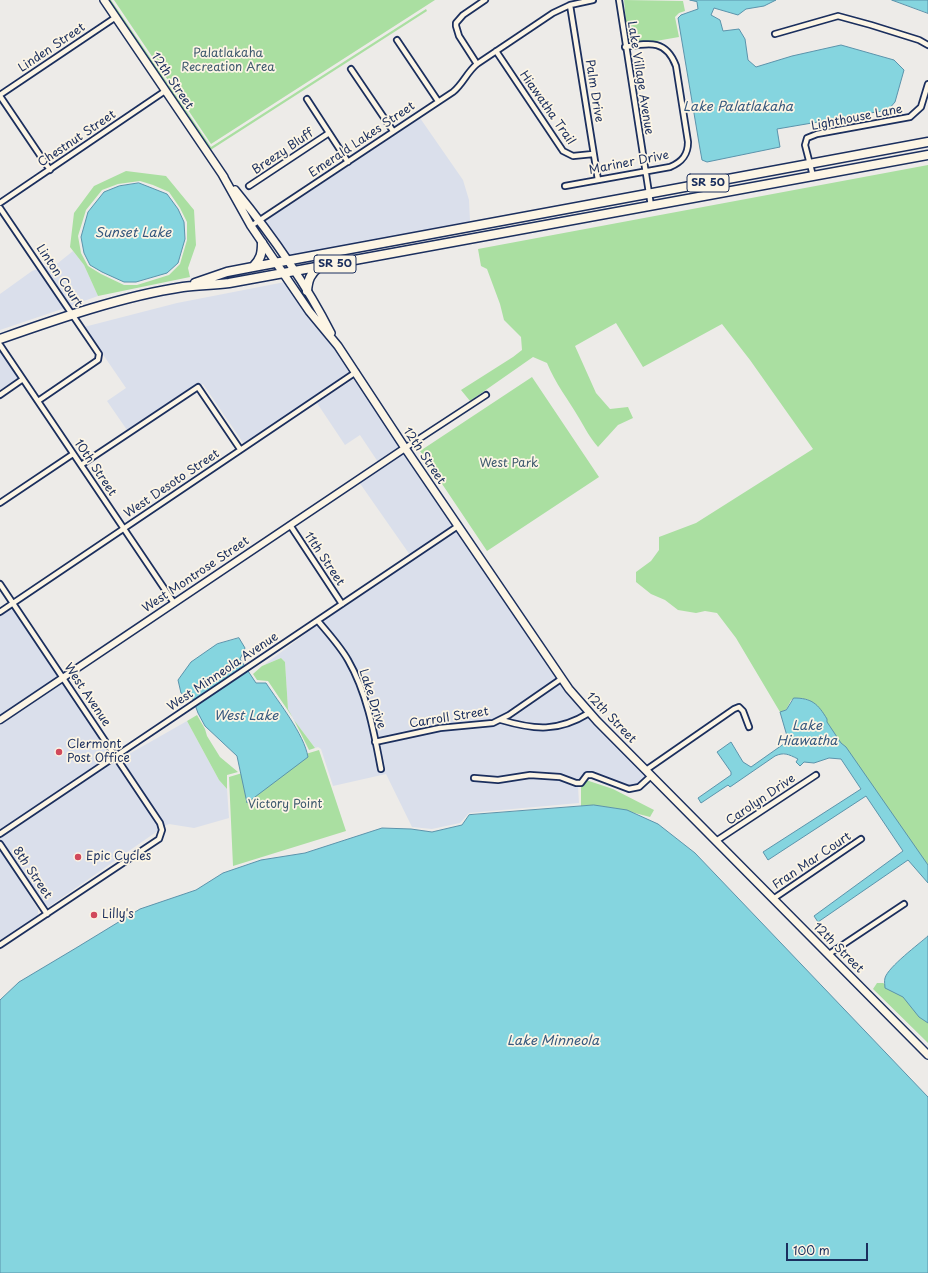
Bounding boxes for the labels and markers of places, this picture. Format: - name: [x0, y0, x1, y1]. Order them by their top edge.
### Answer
- place label: Clermont Post Office: [67, 738, 130, 766]
- marker: Clermont Post Office: [54, 747, 64, 757]
- place label: Epic Cycles: [86, 850, 151, 864]
- marker: Epic Cycles: [73, 852, 83, 862]
- place label: Lilly's: [102, 908, 134, 922]
- marker: Lilly's: [89, 910, 99, 920]

